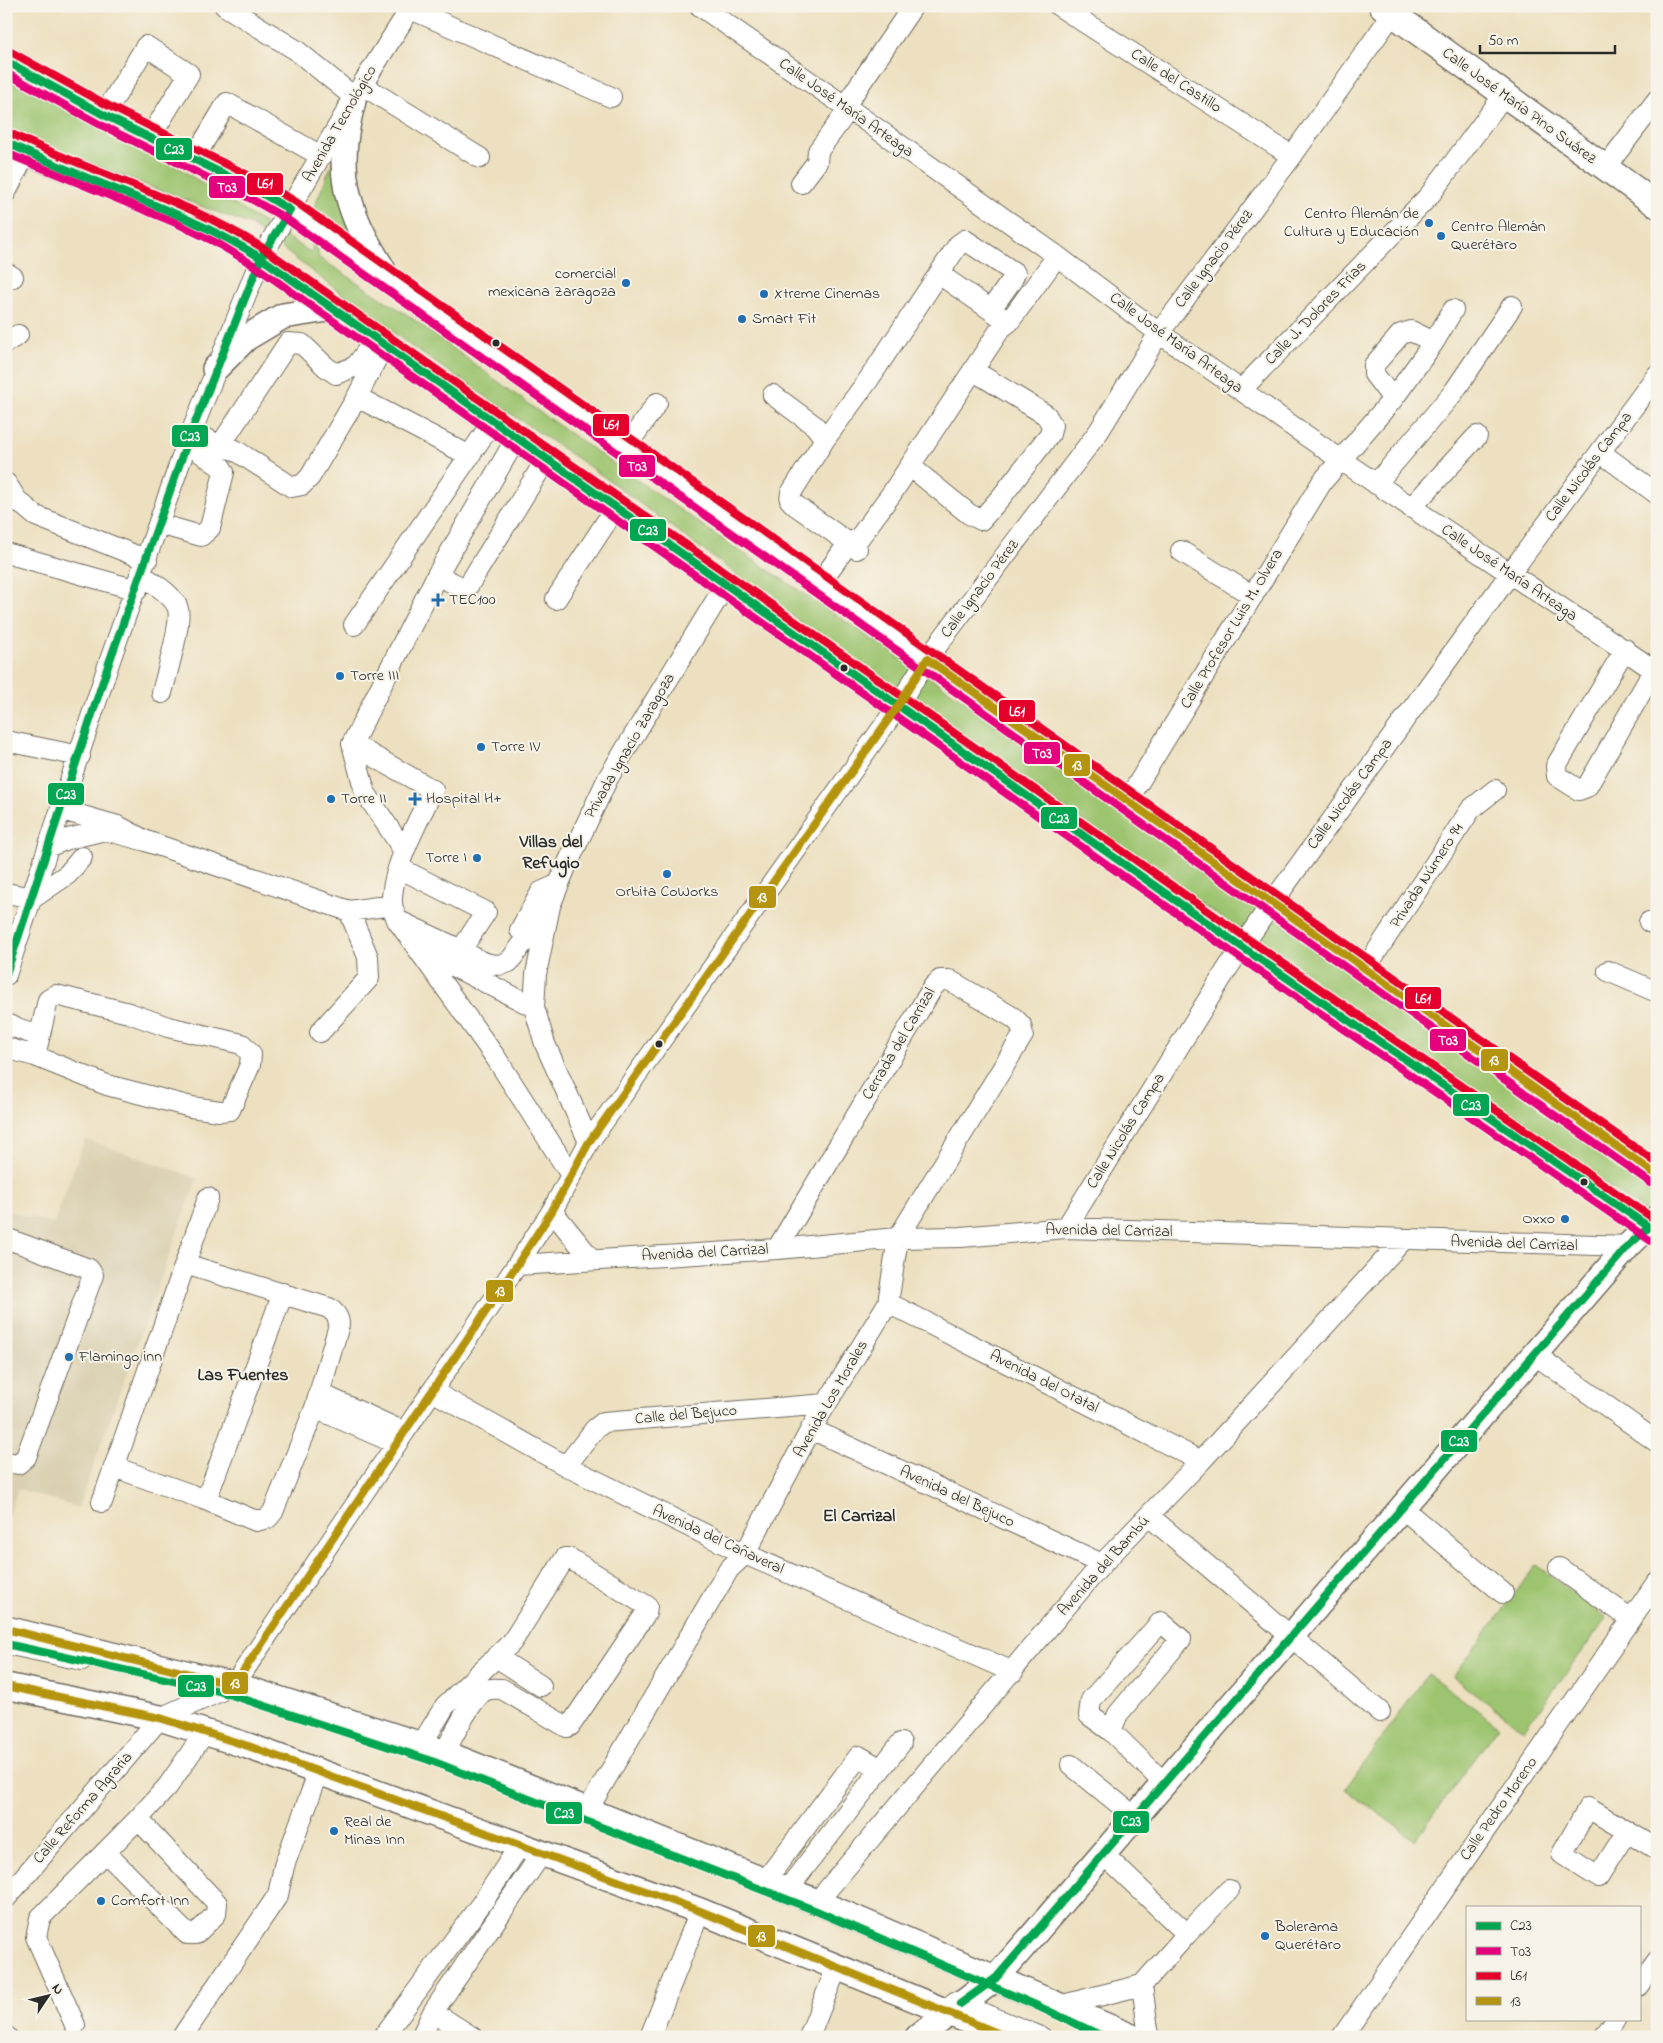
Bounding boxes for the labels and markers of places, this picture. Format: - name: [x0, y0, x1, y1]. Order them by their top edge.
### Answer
- place label: Centro Alemán de Cultura y Educación: [1284, 202, 1420, 244]
- place label: Centro Alemán Querétaro: [1451, 215, 1546, 257]
- marker: Centro Alemán de Cultura y Educación: [1423, 217, 1435, 229]
- marker: Centro Alemán Querétaro: [1435, 230, 1447, 242]
- place label: comercial mexicana Zaragoza: [488, 262, 616, 304]
- marker: comercial mexicana Zaragoza: [620, 277, 632, 289]
- place label: Xtreme Cinemas: [774, 282, 880, 306]
- marker: Xtreme Cinemas: [758, 288, 770, 300]
- place label: Smart Fit: [752, 307, 817, 331]
- marker: Smart Fit: [736, 313, 748, 325]
- unlabelled marker: [491, 338, 501, 348]
- place label: TEC100: [449, 588, 496, 612]
- marker: TEC100: [431, 593, 445, 607]
- unlabelled marker: [839, 663, 849, 673]
- place label: Torre III: [350, 664, 399, 688]
- marker: Torre III: [334, 670, 346, 682]
- place label: Torre IV: [491, 735, 541, 759]
- marker: Torre IV: [475, 741, 487, 753]
- place label: Torre II: [341, 787, 386, 811]
- place label: Hospital H+: [426, 787, 502, 811]
- marker: Hospital H+: [408, 792, 422, 806]
- marker: Torre II: [325, 793, 337, 805]
- place label: Torre I: [425, 846, 467, 870]
- marker: Torre I: [471, 852, 483, 864]
- marker: Orbita CoWorks: [661, 868, 673, 880]
- place label: Orbita CoWorks: [616, 880, 718, 904]
- unlabelled marker: [654, 1039, 664, 1049]
- unlabelled marker: [1579, 1177, 1589, 1187]
- place label: Oxxo: [1522, 1207, 1555, 1231]
- marker: Oxxo: [1559, 1213, 1571, 1225]
- place label: Flamingo inn: [78, 1345, 162, 1369]
- marker: Flamingo inn: [63, 1351, 75, 1363]
- place label: Real de Minas Inn: [344, 1810, 405, 1852]
- marker: Real de Minas Inn: [328, 1825, 340, 1837]
- place label: Comfort Inn: [111, 1889, 189, 1913]
- marker: Comfort Inn: [95, 1895, 107, 1907]
- place label: Bolerama Querétaro: [1274, 1915, 1341, 1957]
- marker: Bolerama Querétaro: [1259, 1930, 1271, 1942]

